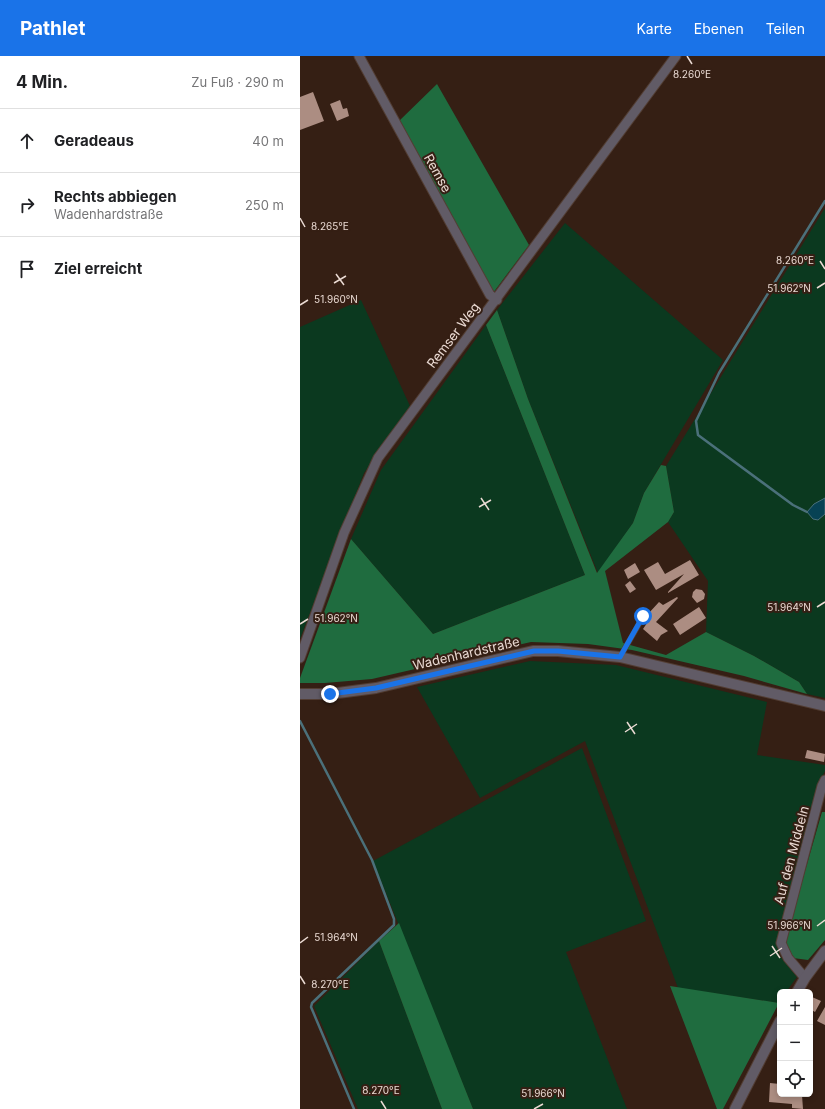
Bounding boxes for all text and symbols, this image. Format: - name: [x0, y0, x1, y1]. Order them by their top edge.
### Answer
- text: Pathlet: [20, 17, 85, 40]
- text: Karte: [636, 20, 672, 37]
- text: Ebenen: [694, 20, 744, 37]
- text: Teilen: [766, 20, 805, 37]
- text: 8.260°E: [673, 68, 711, 80]
- text: 4 Min.: [16, 72, 68, 92]
- text: Zu Fuß · 290 m: [191, 74, 284, 90]
- icon: ahead: [16, 130, 38, 152]
- text: Geradeaus: [54, 131, 134, 150]
- text: 40 m: [252, 133, 284, 149]
- street label: Remse: [421, 151, 455, 195]
- text: Rechts abbiegen: [54, 187, 176, 206]
- icon: right: [16, 194, 38, 216]
- text: 250 m: [245, 197, 284, 213]
- text: Wadenhardstraße: [54, 206, 163, 222]
- text: 8.265°E: [311, 220, 349, 232]
- text: 8.260°E: [776, 254, 814, 266]
- icon: arrive: [16, 258, 38, 280]
- text: Ziel erreicht: [54, 259, 142, 278]
- text: 51.962°N: [767, 282, 811, 294]
- text: 51.960°N: [314, 293, 358, 305]
- street label: Remser Weg: [423, 299, 483, 371]
- text: 51.964°N: [767, 601, 811, 613]
- route start: [634, 607, 652, 625]
- text: 51.962°N: [314, 612, 358, 624]
- street label: Wadenhardstraße: [411, 633, 521, 673]
- route end: [321, 685, 339, 703]
- street label: Auf den Middeln: [770, 804, 812, 906]
- text: 51.966°N: [767, 919, 811, 931]
- text: 51.964°N: [314, 931, 358, 943]
- text: 8.270°E: [311, 978, 349, 990]
- map controls: [777, 989, 813, 1097]
- button: +: [777, 989, 813, 1025]
- button: −: [777, 1025, 813, 1061]
- button: locate: [777, 1061, 813, 1097]
- text: 8.270°E: [362, 1084, 400, 1096]
- text: 51.966°N: [521, 1087, 565, 1099]

